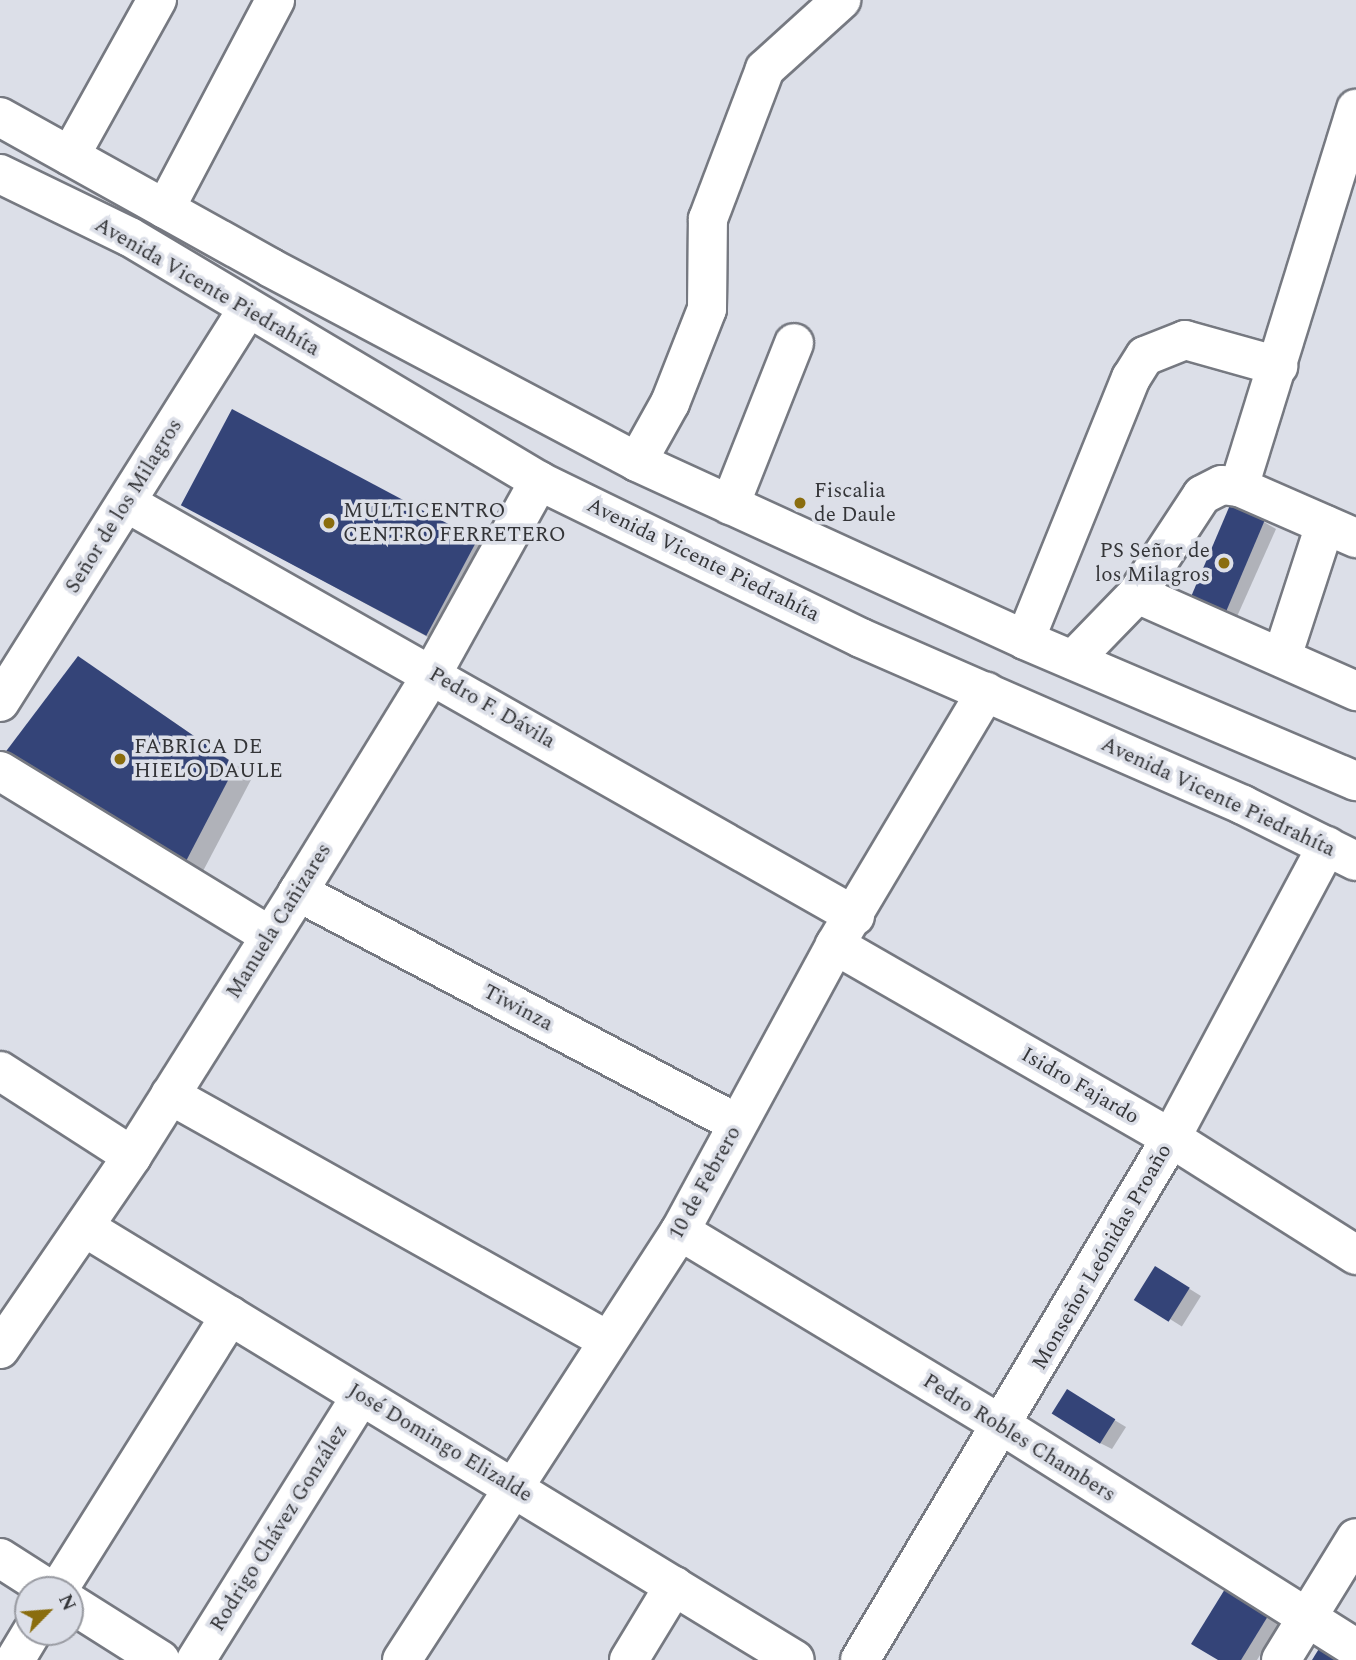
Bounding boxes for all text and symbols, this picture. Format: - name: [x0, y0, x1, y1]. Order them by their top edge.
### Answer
- street label: Avenida Vicente Piedrahíta: [90, 212, 324, 362]
- street label: Señor de los Milagros: [60, 414, 188, 598]
- place label: Fiscalia de Daule: [814, 478, 896, 528]
- street label: Avenida Vicente Piedrahíta: [583, 493, 823, 627]
- marker: Fiscalia de Daule: [792, 495, 808, 511]
- place label: MULTICENTRO CENTRO FERRETERO: [343, 498, 566, 548]
- marker: MULTICENTRO CENTRO FERRETERO: [321, 515, 337, 531]
- place label: PS Señor de los Milagros: [1095, 538, 1210, 588]
- marker: PS Señor de los Milagros: [1216, 555, 1232, 571]
- street label: Pedro F. Dávila: [424, 662, 560, 754]
- street label: Avenida Vicente Piedrahíta: [1097, 732, 1339, 862]
- place label: FABRICA DE HIELO DAULE: [134, 734, 283, 784]
- marker: FABRICA DE HIELO DAULE: [112, 751, 128, 767]
- street label: Manuela Cañizares: [221, 839, 337, 1003]
- street label: Tiwinza: [479, 979, 557, 1037]
- street label: Isidro Fajardo: [1017, 1042, 1143, 1130]
- street label: 10 de Febrero: [663, 1122, 747, 1244]
- street label: Monseñor Leónidas Proaño: [1027, 1140, 1177, 1374]
- street label: Pedro Robles Chambers: [918, 1368, 1120, 1508]
- street label: José Domingo Elizalde: [343, 1378, 537, 1508]
- street label: Rodrigo Chávez González: [205, 1420, 353, 1636]
- north arrow: [14, 1576, 84, 1646]
- text: N: [50, 1590, 83, 1616]

